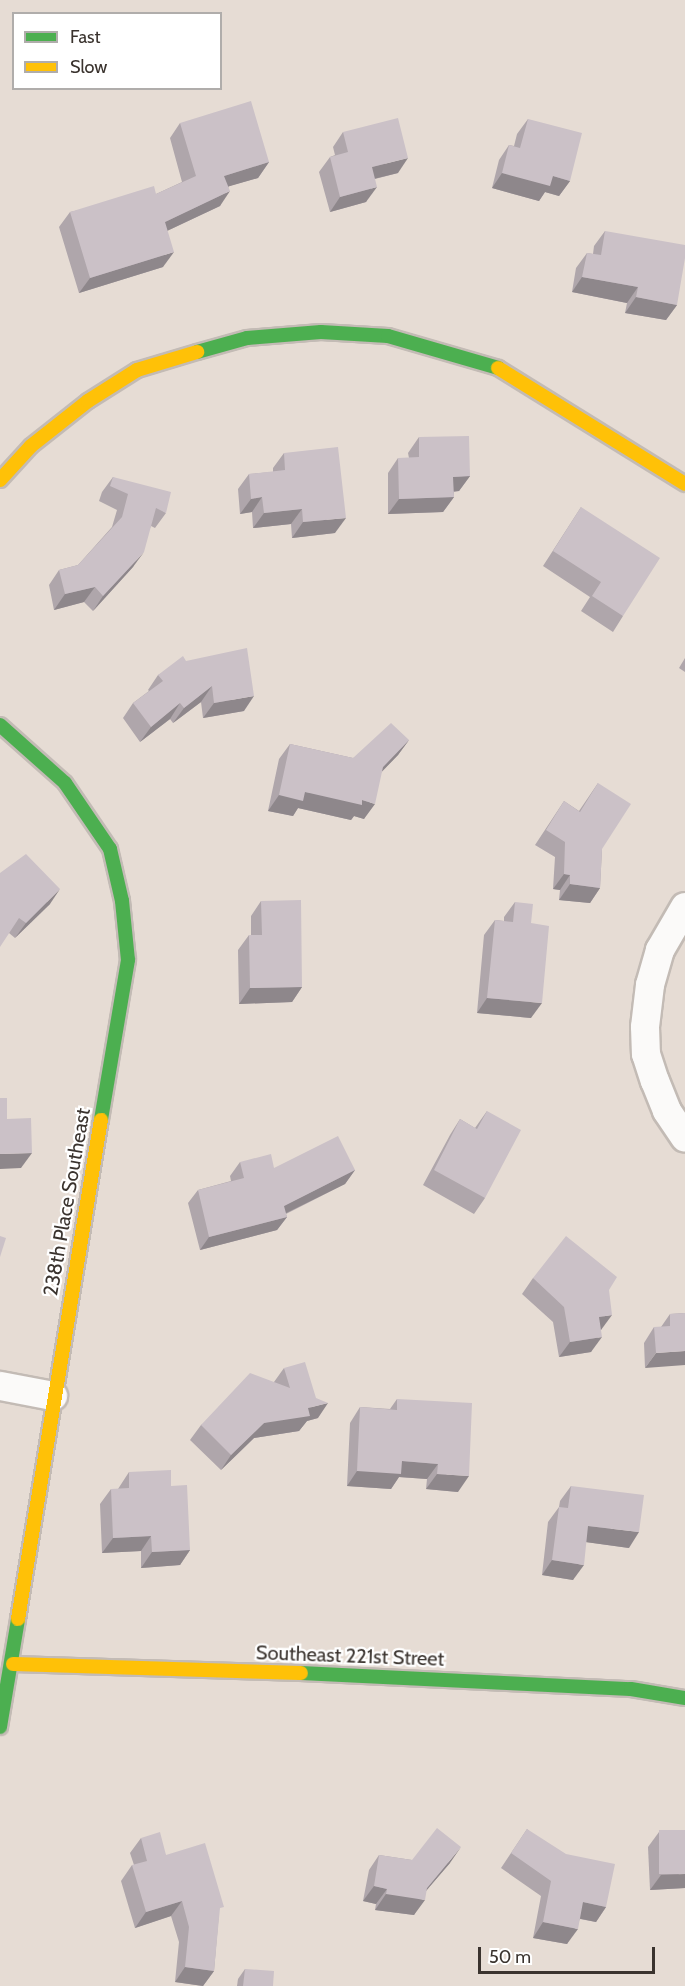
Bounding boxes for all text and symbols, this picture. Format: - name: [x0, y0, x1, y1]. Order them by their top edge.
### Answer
- legend: [12, 12, 222, 90]
- text: Fast: [70, 26, 101, 48]
- text: Slow: [70, 56, 107, 78]
- street label: 238th Place Southeast: [39, 1106, 95, 1298]
- street label: Southeast 221st Street: [255, 1641, 445, 1671]
- scale bar: [481, 1935, 658, 1973]
- text: 50 m: [489, 1946, 531, 1968]

